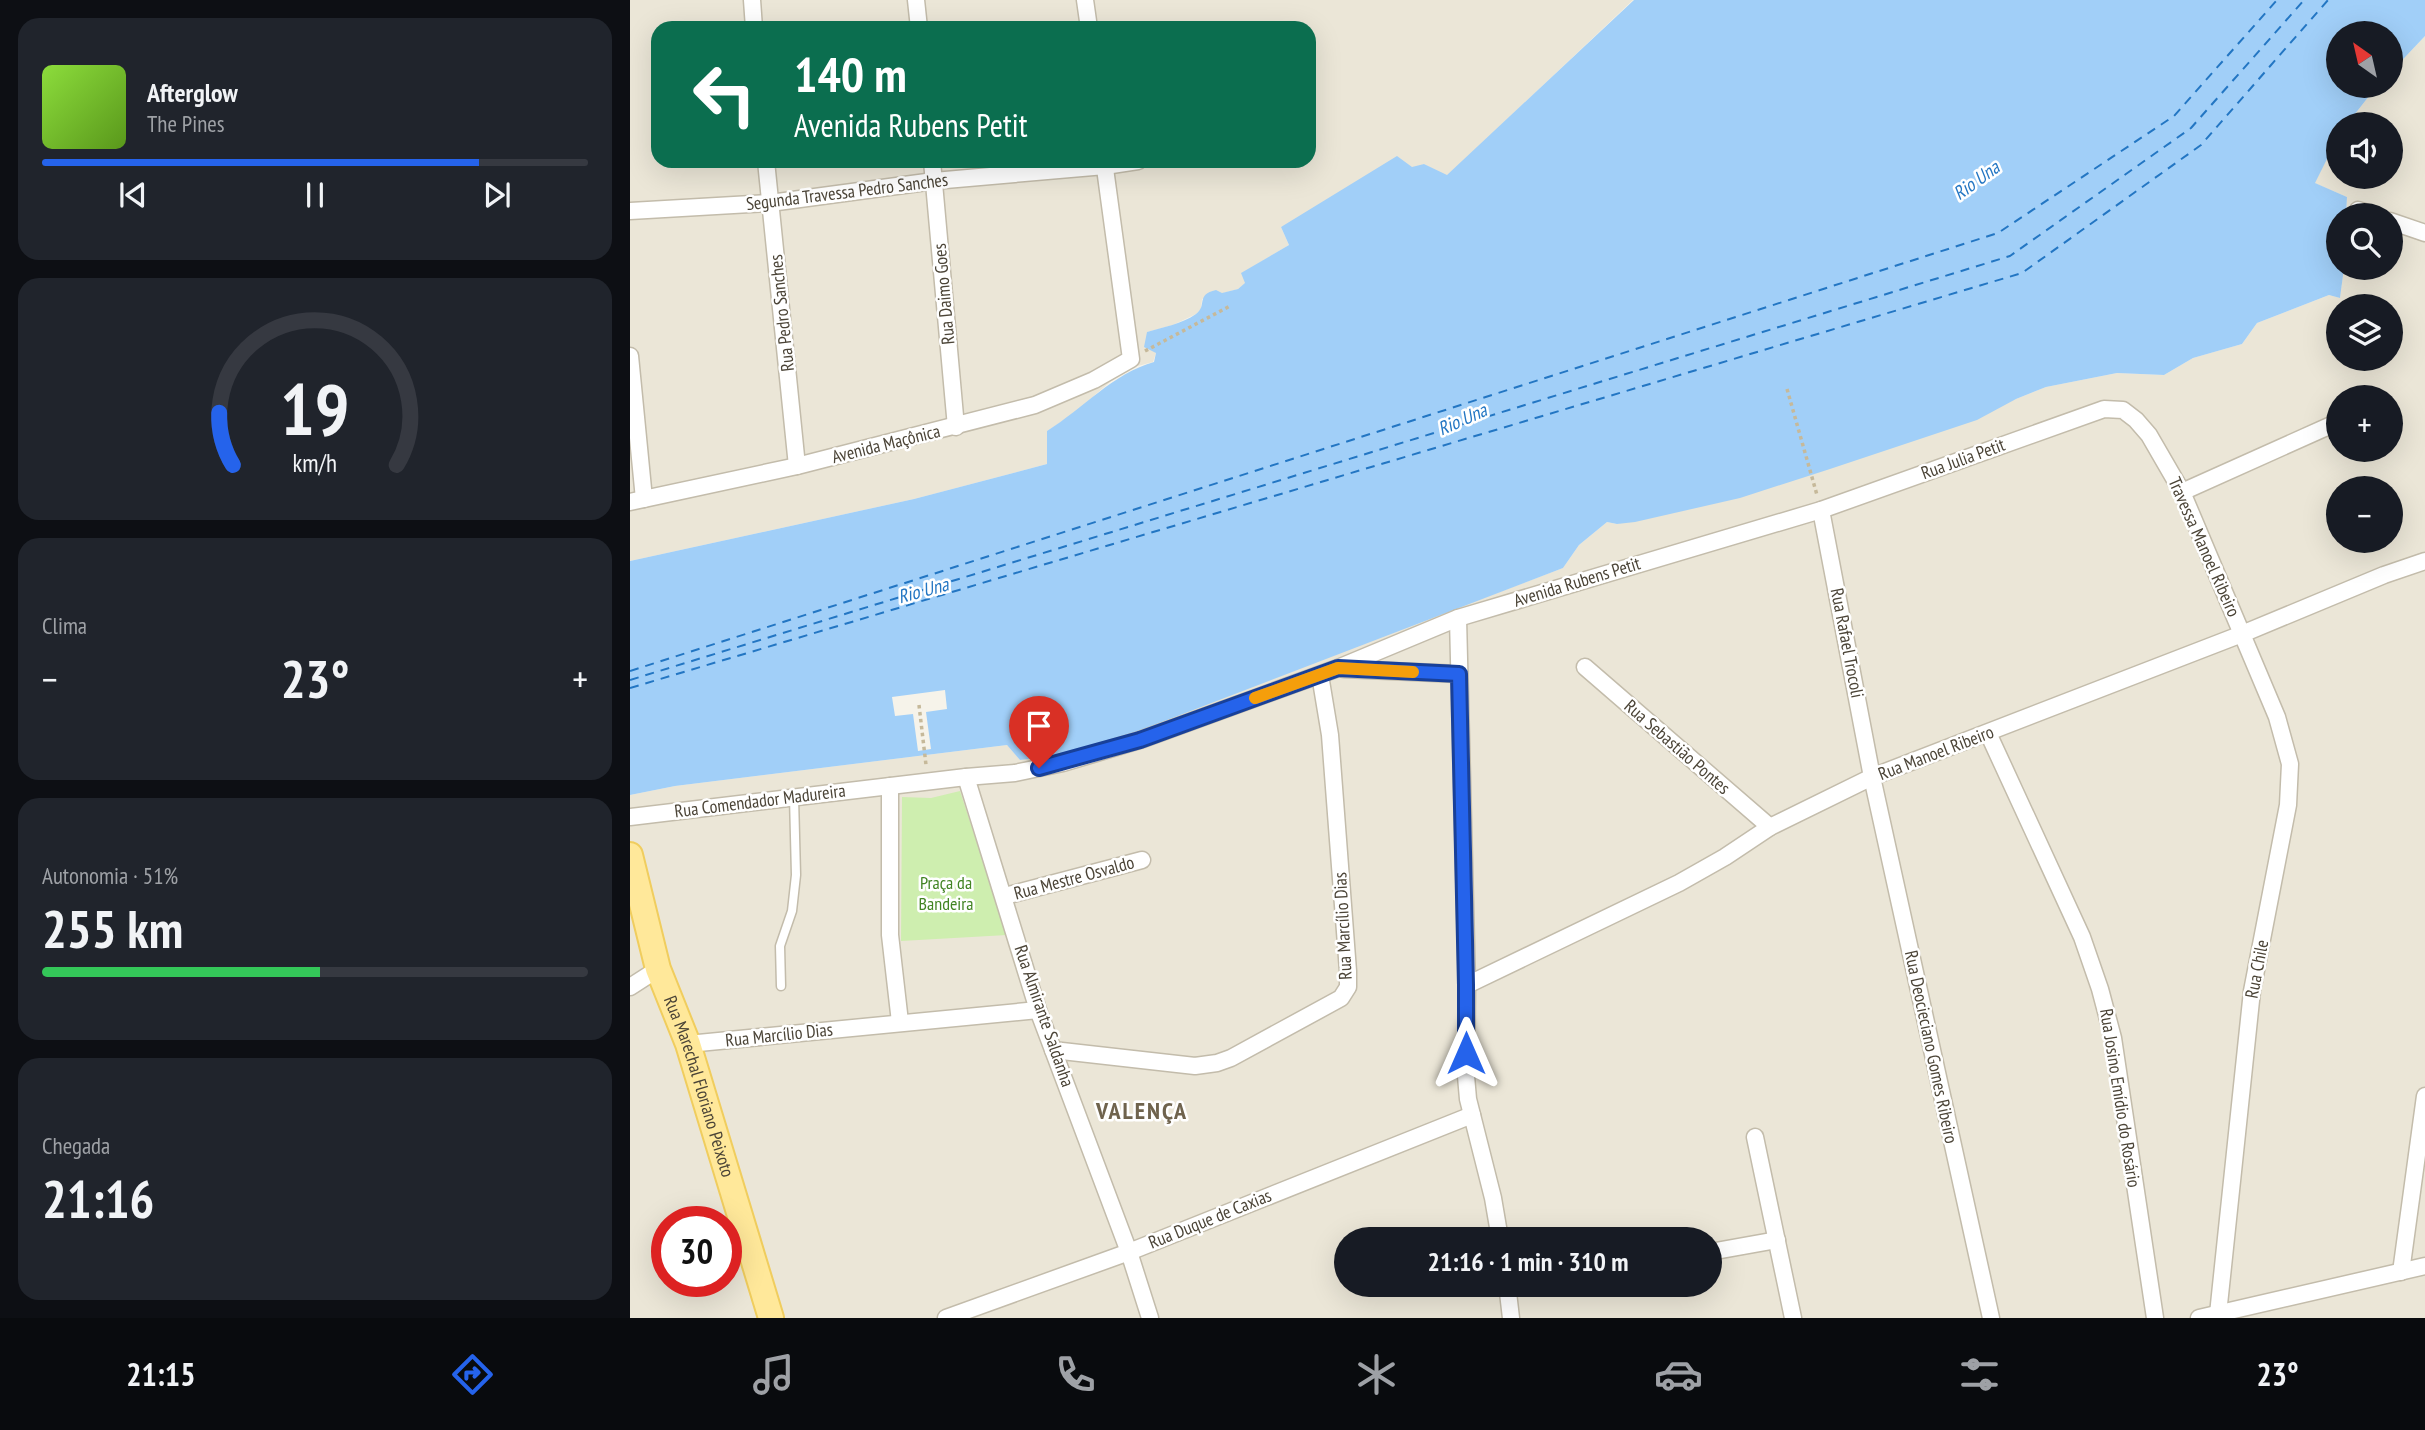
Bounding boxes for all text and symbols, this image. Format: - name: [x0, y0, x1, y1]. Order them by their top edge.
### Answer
- north arrow: [2326, 21, 2403, 98]
- map controls: [2326, 21, 2403, 553]
- text: 140 m: [794, 42, 907, 106]
- icon: left: [679, 49, 770, 140]
- text: Afterglow: [147, 76, 238, 109]
- text: Avenida Rubens Petit: [794, 104, 1027, 146]
- text: The Pines: [147, 109, 225, 138]
- button: sound: [2326, 112, 2403, 189]
- water label: Rio Una: [1948, 154, 2005, 205]
- street label: Segunda Travessa Pedro Sanches: [745, 168, 949, 215]
- icon: previous: [114, 176, 152, 214]
- icon: pause: [296, 176, 334, 214]
- icon: next: [478, 176, 516, 214]
- button: search: [2326, 203, 2403, 280]
- street label: Rua Daimo Goes: [928, 242, 959, 346]
- street label: Rua Pedro Sanches: [764, 253, 799, 373]
- button: layers: [2326, 294, 2403, 371]
- text: 19: [280, 361, 350, 455]
- button: +: [2326, 385, 2403, 462]
- water label: Rio Una: [1434, 397, 1492, 440]
- street label: Avenida Maçônica: [829, 419, 942, 468]
- street label: Rua Julia Petit: [1918, 433, 2008, 484]
- text: km/h: [293, 447, 337, 479]
- street label: Travessa Manoel Ribeiro: [2163, 473, 2246, 620]
- button: −: [2326, 476, 2403, 553]
- street label: Avenida Rubens Petit: [1511, 551, 1643, 612]
- water label: Rio Una: [895, 571, 952, 608]
- street label: Rua Rafael Trocoli: [1826, 586, 1869, 700]
- text: Clima: [42, 611, 87, 640]
- text: 23°: [281, 645, 349, 712]
- text: −: [42, 654, 58, 703]
- text: +: [572, 654, 588, 703]
- street label: Rua Sebastião Pontes: [1620, 694, 1735, 799]
- pin: [1009, 696, 1069, 768]
- icon: arrive: [1020, 707, 1058, 745]
- street label: Rua Manoel Ribeiro: [1875, 720, 1997, 785]
- street label: Rua Comendador Madureira: [673, 779, 847, 822]
- street label: Rua Mestre Osvaldo: [1011, 850, 1137, 905]
- text: Autonomia · 51%: [42, 861, 178, 890]
- park label: Praça da Bandeira: [919, 871, 973, 915]
- street label: Rua Marcílio Dias: [1328, 872, 1357, 980]
- text: 255 km: [42, 895, 183, 962]
- street label: Rua Chile: [2240, 938, 2273, 1000]
- street label: Rua Almirante Saldanha: [1009, 942, 1080, 1090]
- street label: Rua Deocieciano Gomes Ribeiro: [1900, 948, 1963, 1146]
- street label: Rua Marechal Floriano Peixoto: [659, 992, 740, 1180]
- street label: Rua Josino Emídio do Rosário: [2095, 1007, 2146, 1189]
- position arrow: [1429, 1016, 1503, 1090]
- street label: Rua Marcílio Dias: [724, 1017, 834, 1052]
- district label: VALENÇA: [1095, 1095, 1188, 1126]
- text: Chegada: [42, 1131, 110, 1160]
- text: 21:16: [42, 1165, 154, 1232]
- street label: Rua Duque de Caxias: [1145, 1183, 1275, 1254]
- speed limit sign: 30: [651, 1206, 742, 1297]
- text: 21:16 · 1 min · 310 m: [1428, 1245, 1628, 1278]
- icon: directions: [448, 1350, 497, 1399]
- icon: music: [749, 1350, 798, 1399]
- icon: phone: [1051, 1350, 1100, 1399]
- icon: climate: [1352, 1350, 1401, 1399]
- icon: car: [1654, 1350, 1703, 1399]
- icon: filters: [1955, 1350, 2004, 1399]
- text: 21:15: [126, 1353, 195, 1395]
- text: 23°: [2257, 1353, 2299, 1395]

